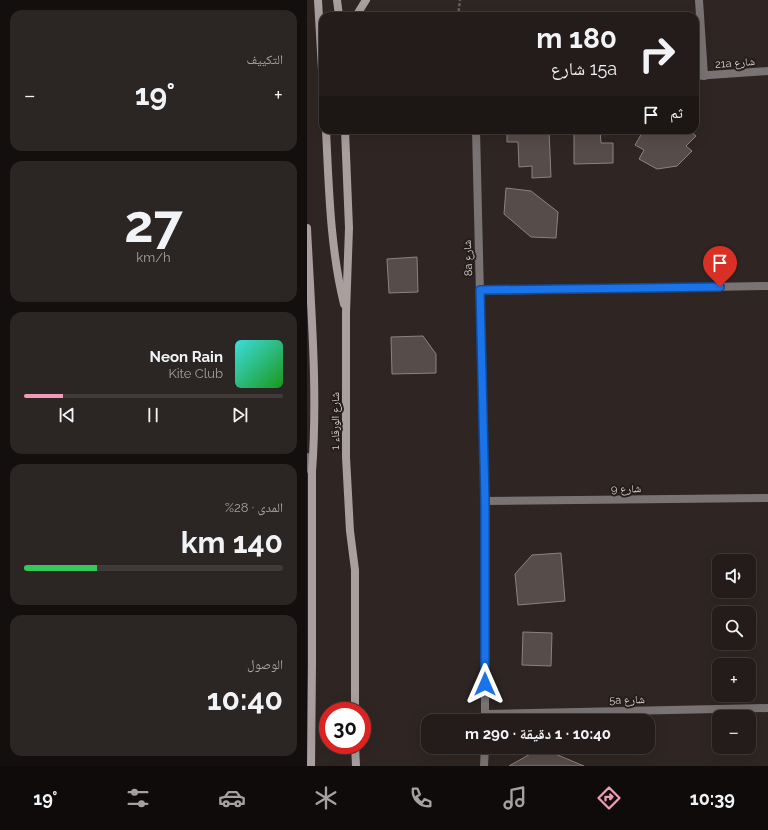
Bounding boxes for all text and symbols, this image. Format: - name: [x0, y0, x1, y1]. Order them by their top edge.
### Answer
- text: 180 m: [536, 22, 617, 55]
- icon: right: [631, 28, 683, 80]
- text: التكييف: [247, 52, 283, 67]
- street label: 21a شارع: [715, 55, 755, 71]
- text: 15a شارع: [551, 58, 617, 79]
- text: 19°: [135, 77, 175, 112]
- text: −: [24, 82, 36, 108]
- text: +: [274, 82, 283, 108]
- icon: arrive: [640, 104, 662, 126]
- text: ثم: [670, 104, 683, 122]
- text: 27: [124, 193, 183, 254]
- street label: 8a شارع: [461, 240, 475, 276]
- pin: [703, 246, 737, 287]
- text: km/h: [136, 250, 171, 265]
- icon: arrive: [709, 252, 731, 274]
- text: Neon Rain: [150, 348, 223, 366]
- text: Kite Club: [168, 366, 223, 381]
- street label: شارع الورقاء 1: [329, 392, 342, 450]
- icon: previous: [56, 404, 78, 426]
- icon: pause: [142, 404, 164, 426]
- icon: next: [229, 404, 251, 426]
- street label: شارع 9: [611, 482, 641, 496]
- text: المدى · 28%: [225, 500, 283, 515]
- text: 140 km: [181, 525, 283, 560]
- map controls: [712, 554, 756, 754]
- button: sound: [712, 554, 756, 598]
- button: search: [712, 606, 756, 650]
- text: الوصول: [247, 657, 283, 672]
- button: +: [712, 658, 756, 702]
- position arrow: [464, 663, 506, 705]
- text: 10:40: [207, 682, 283, 717]
- street label: 5a شارع: [609, 693, 645, 707]
- speed limit sign: 30: [319, 702, 371, 754]
- button: −: [712, 710, 756, 754]
- text: 10:40 · 1 دقيقة · 290 m: [465, 725, 611, 743]
- icon: filters: [124, 784, 152, 812]
- icon: car: [218, 784, 246, 812]
- icon: climate: [312, 784, 340, 812]
- icon: phone: [407, 784, 435, 812]
- icon: music: [501, 784, 529, 812]
- icon: directions: [595, 784, 623, 812]
- text: 19°: [33, 788, 57, 809]
- text: 10:39: [690, 788, 735, 809]

